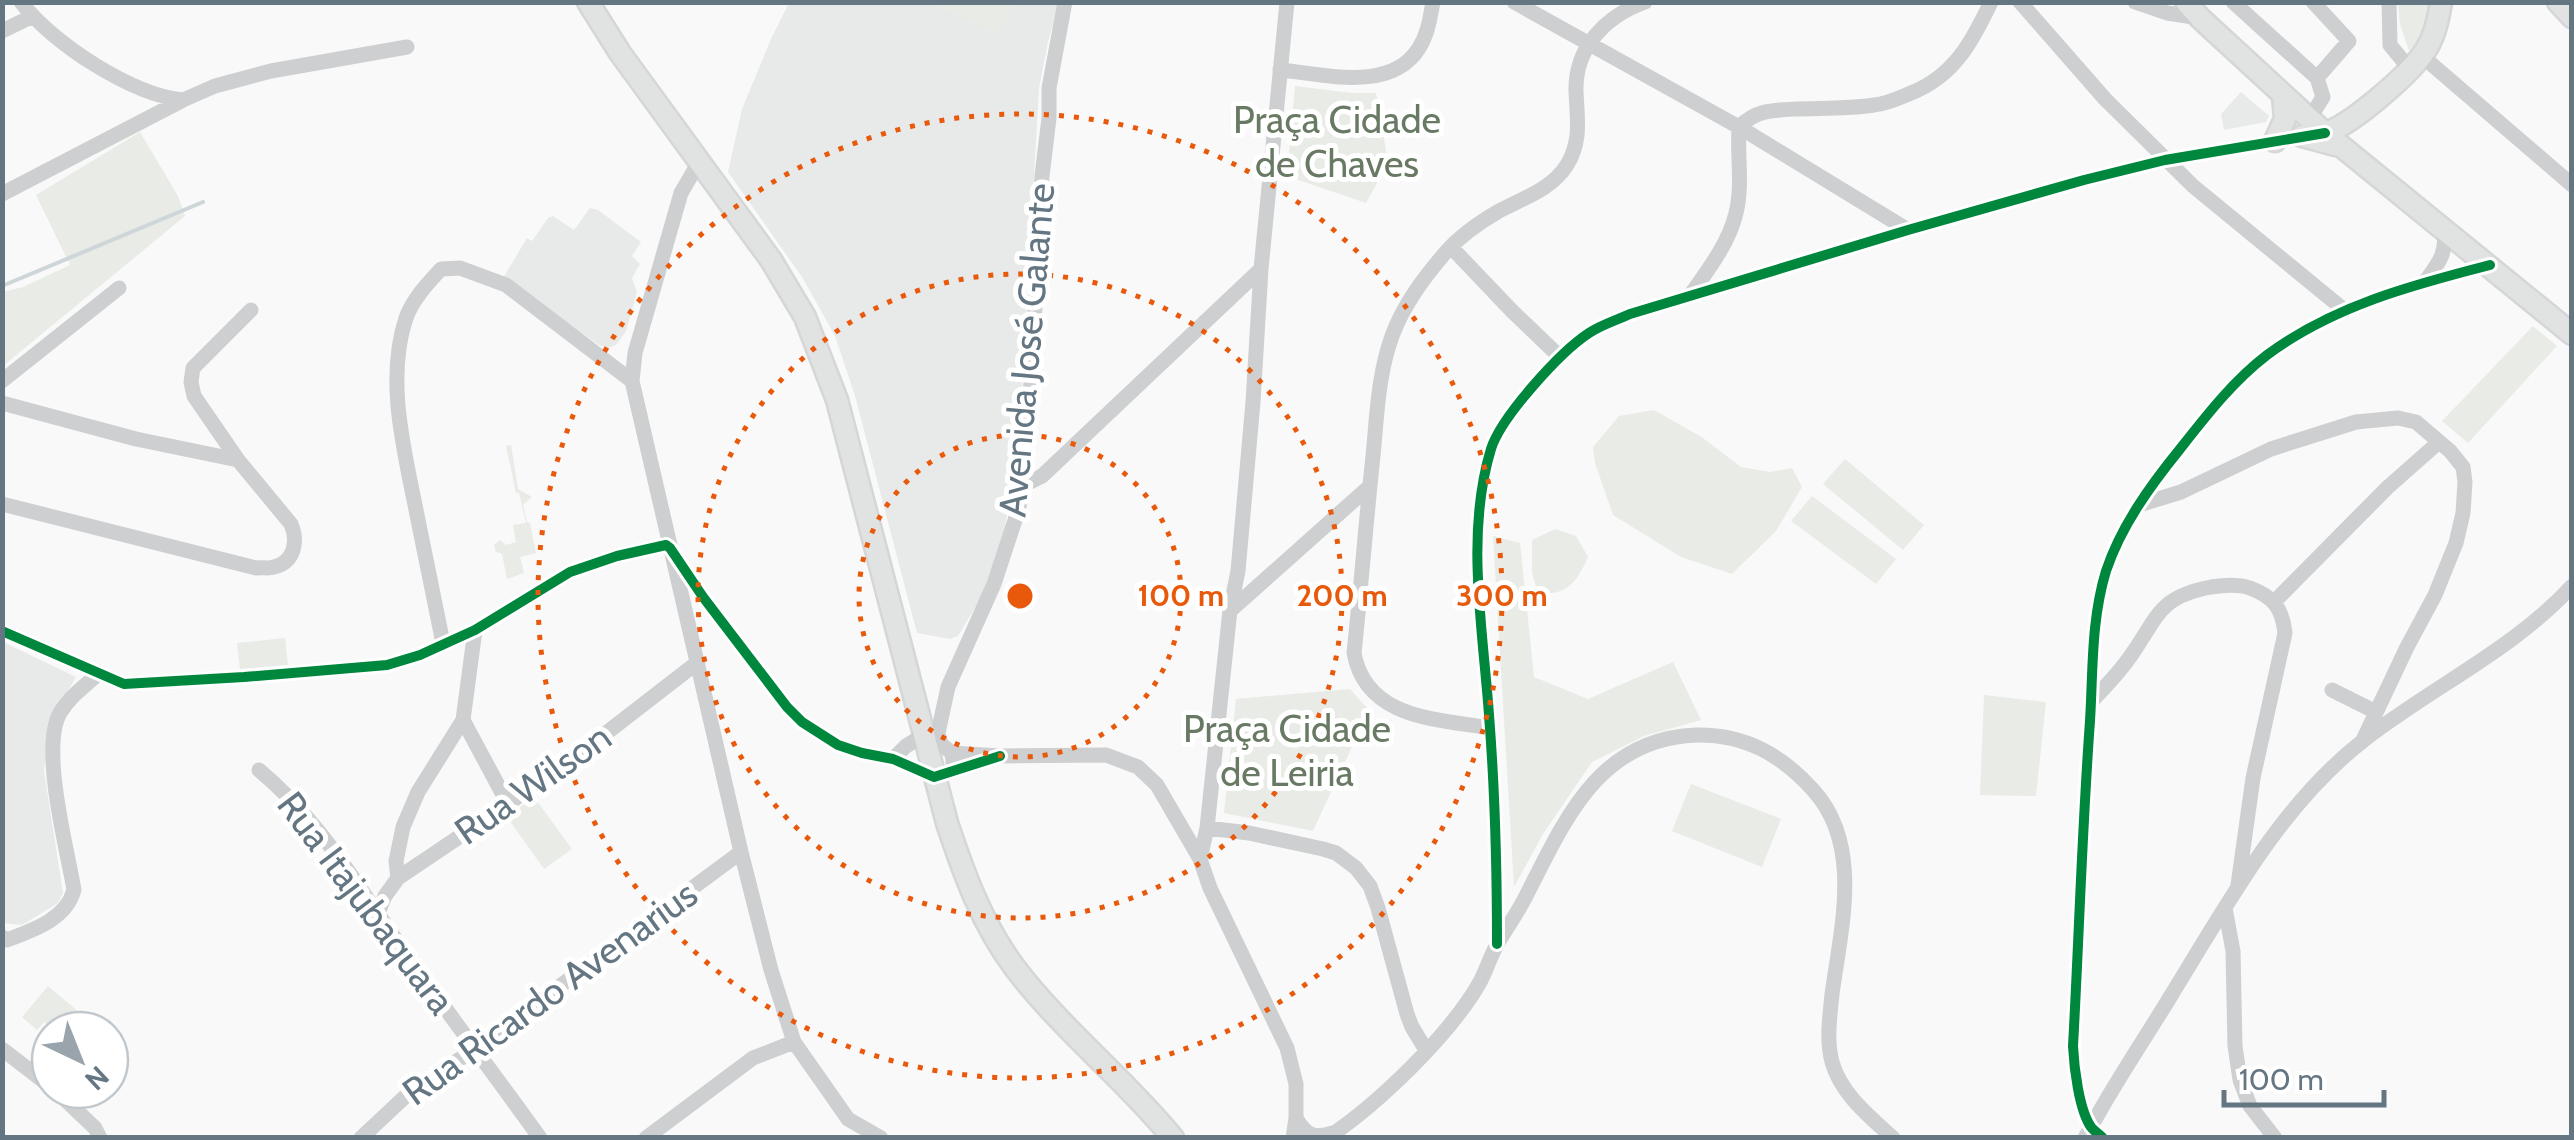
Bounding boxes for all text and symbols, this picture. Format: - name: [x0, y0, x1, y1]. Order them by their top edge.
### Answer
- park label: Praça Cidade de Chaves: [1233, 96, 1441, 187]
- street label: Avenida José Galante: [988, 181, 1065, 519]
- text: 100 m: [1138, 577, 1224, 614]
- text: 200 m: [1296, 577, 1388, 614]
- text: 300 m: [1456, 577, 1548, 614]
- centre of rings: [1002, 578, 1038, 614]
- park label: Praça Cidade de Leiria: [1183, 705, 1391, 796]
- street label: Rua Wilson: [446, 713, 620, 854]
- street label: Rua Itajubaquara: [268, 782, 465, 1023]
- street label: Rua Ricardo Avenarius: [393, 870, 706, 1115]
- north arrow: [30, 1010, 130, 1110]
- scale bar: [2224, 1045, 2384, 1107]
- text: N: [78, 1059, 116, 1097]
- text: 100 m: [2239, 1061, 2324, 1098]

